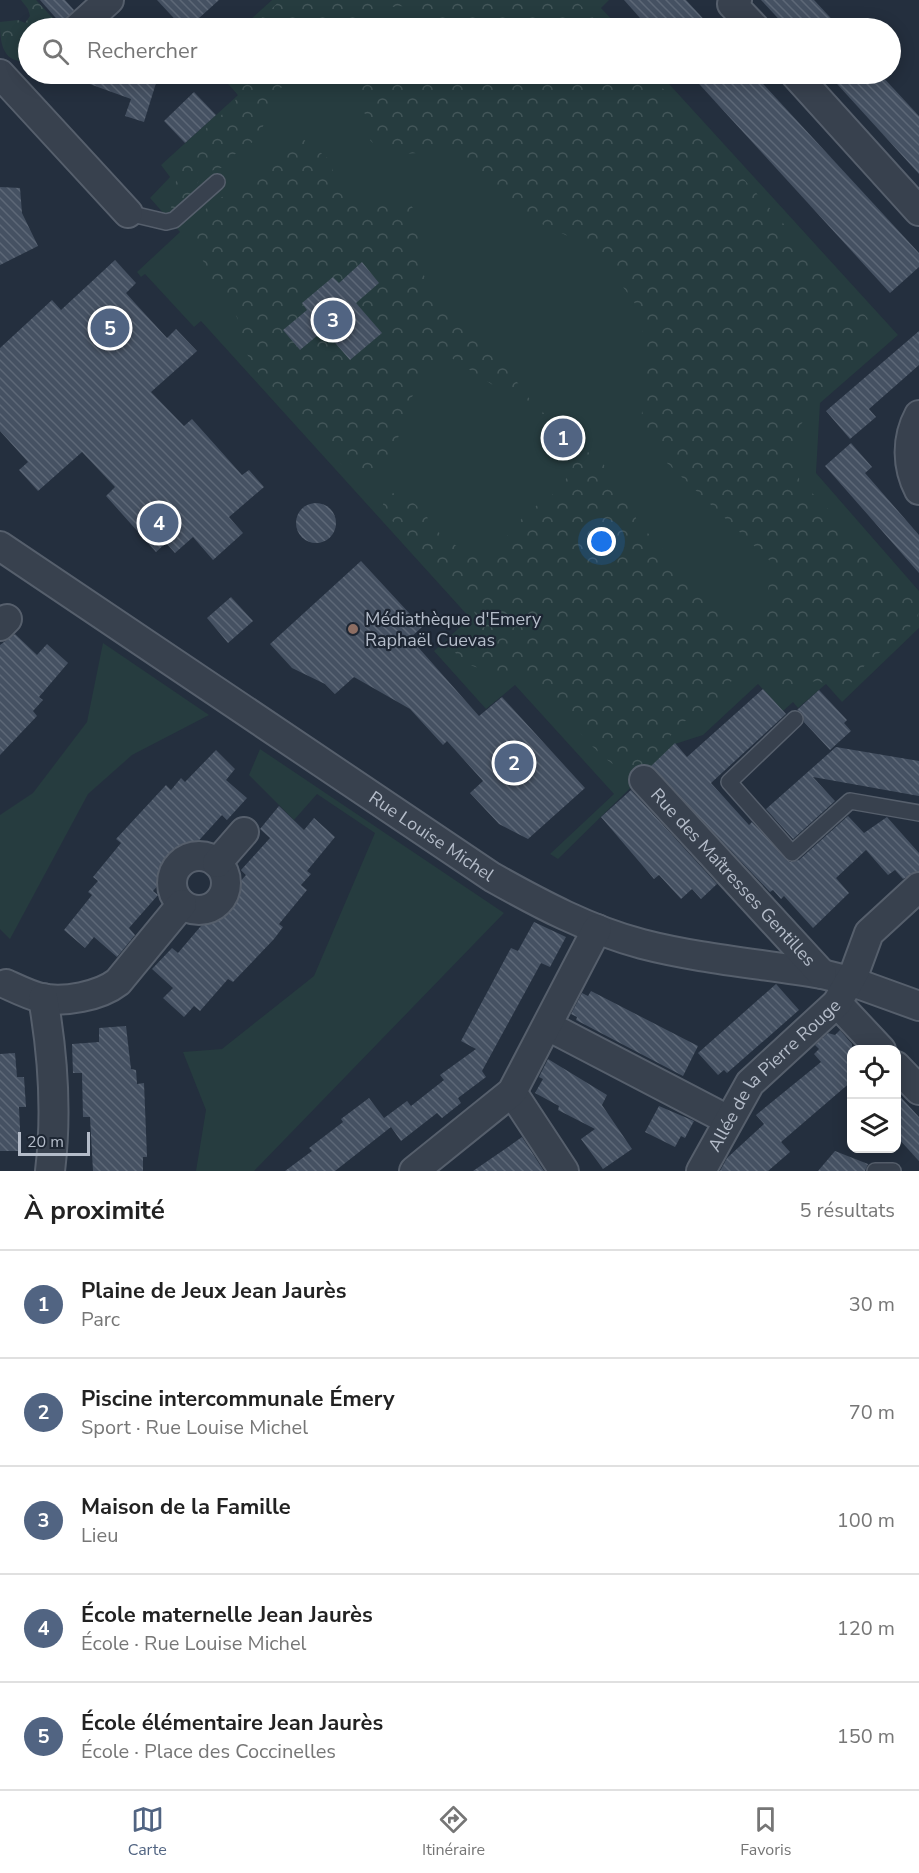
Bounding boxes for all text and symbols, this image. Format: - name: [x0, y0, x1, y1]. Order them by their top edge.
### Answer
- search box: [18, 18, 901, 84]
- icon: search: [39, 35, 72, 68]
- text: Rechercher: [87, 36, 198, 66]
- pin: 3: [314, 298, 352, 342]
- pin: 5: [90, 306, 130, 350]
- pin: 1: [544, 416, 582, 460]
- pin: 4: [140, 500, 178, 546]
- your location: [587, 527, 616, 556]
- place label: Médiathèque d'Emery Raphaël Cuevas: [365, 607, 542, 652]
- marker: Médiathèque d'Emery Raphaël Cuevas: [346, 622, 360, 636]
- pin: 2: [494, 740, 534, 786]
- street label: Rue des Maîtresses Gentilles: [645, 783, 821, 971]
- street label: Rue Louise Michel: [364, 785, 499, 887]
- street label: Allée de la Pierre Rouge: [702, 993, 846, 1156]
- map controls: [847, 1045, 901, 1153]
- button: locate: [847, 1045, 901, 1099]
- button: layers: [847, 1099, 901, 1153]
- scale bar: [18, 1129, 90, 1156]
- text: 20 m: [27, 1131, 64, 1153]
- text: À proximité: [24, 1193, 165, 1228]
- text: 5 résultats: [799, 1197, 895, 1224]
- text: Plaine de Jeux Jean Jaurès: [81, 1276, 347, 1306]
- text: 1: [38, 1291, 50, 1318]
- text: 30 m: [849, 1291, 895, 1318]
- text: Parc: [81, 1306, 120, 1333]
- text: Piscine intercommunale Émery: [81, 1384, 395, 1414]
- text: 2: [38, 1399, 50, 1426]
- text: 70 m: [849, 1399, 895, 1426]
- text: Sport · Rue Louise Michel: [81, 1414, 308, 1441]
- text: Maison de la Famille: [81, 1492, 291, 1522]
- text: 3: [38, 1507, 50, 1534]
- text: 100 m: [837, 1507, 895, 1534]
- text: Lieu: [81, 1522, 118, 1549]
- text: École maternelle Jean Jaurès: [81, 1600, 373, 1630]
- text: 4: [38, 1615, 50, 1642]
- text: 120 m: [837, 1615, 895, 1642]
- text: École · Rue Louise Michel: [81, 1630, 307, 1657]
- text: École élémentaire Jean Jaurès: [81, 1708, 383, 1738]
- text: 5: [38, 1723, 50, 1750]
- text: 150 m: [837, 1723, 895, 1750]
- text: École · Place des Coccinelles: [81, 1738, 336, 1765]
- tab: Carte: [128, 1803, 167, 1861]
- tab: Itinéraire: [422, 1803, 485, 1861]
- tab: Favoris: [740, 1803, 791, 1861]

